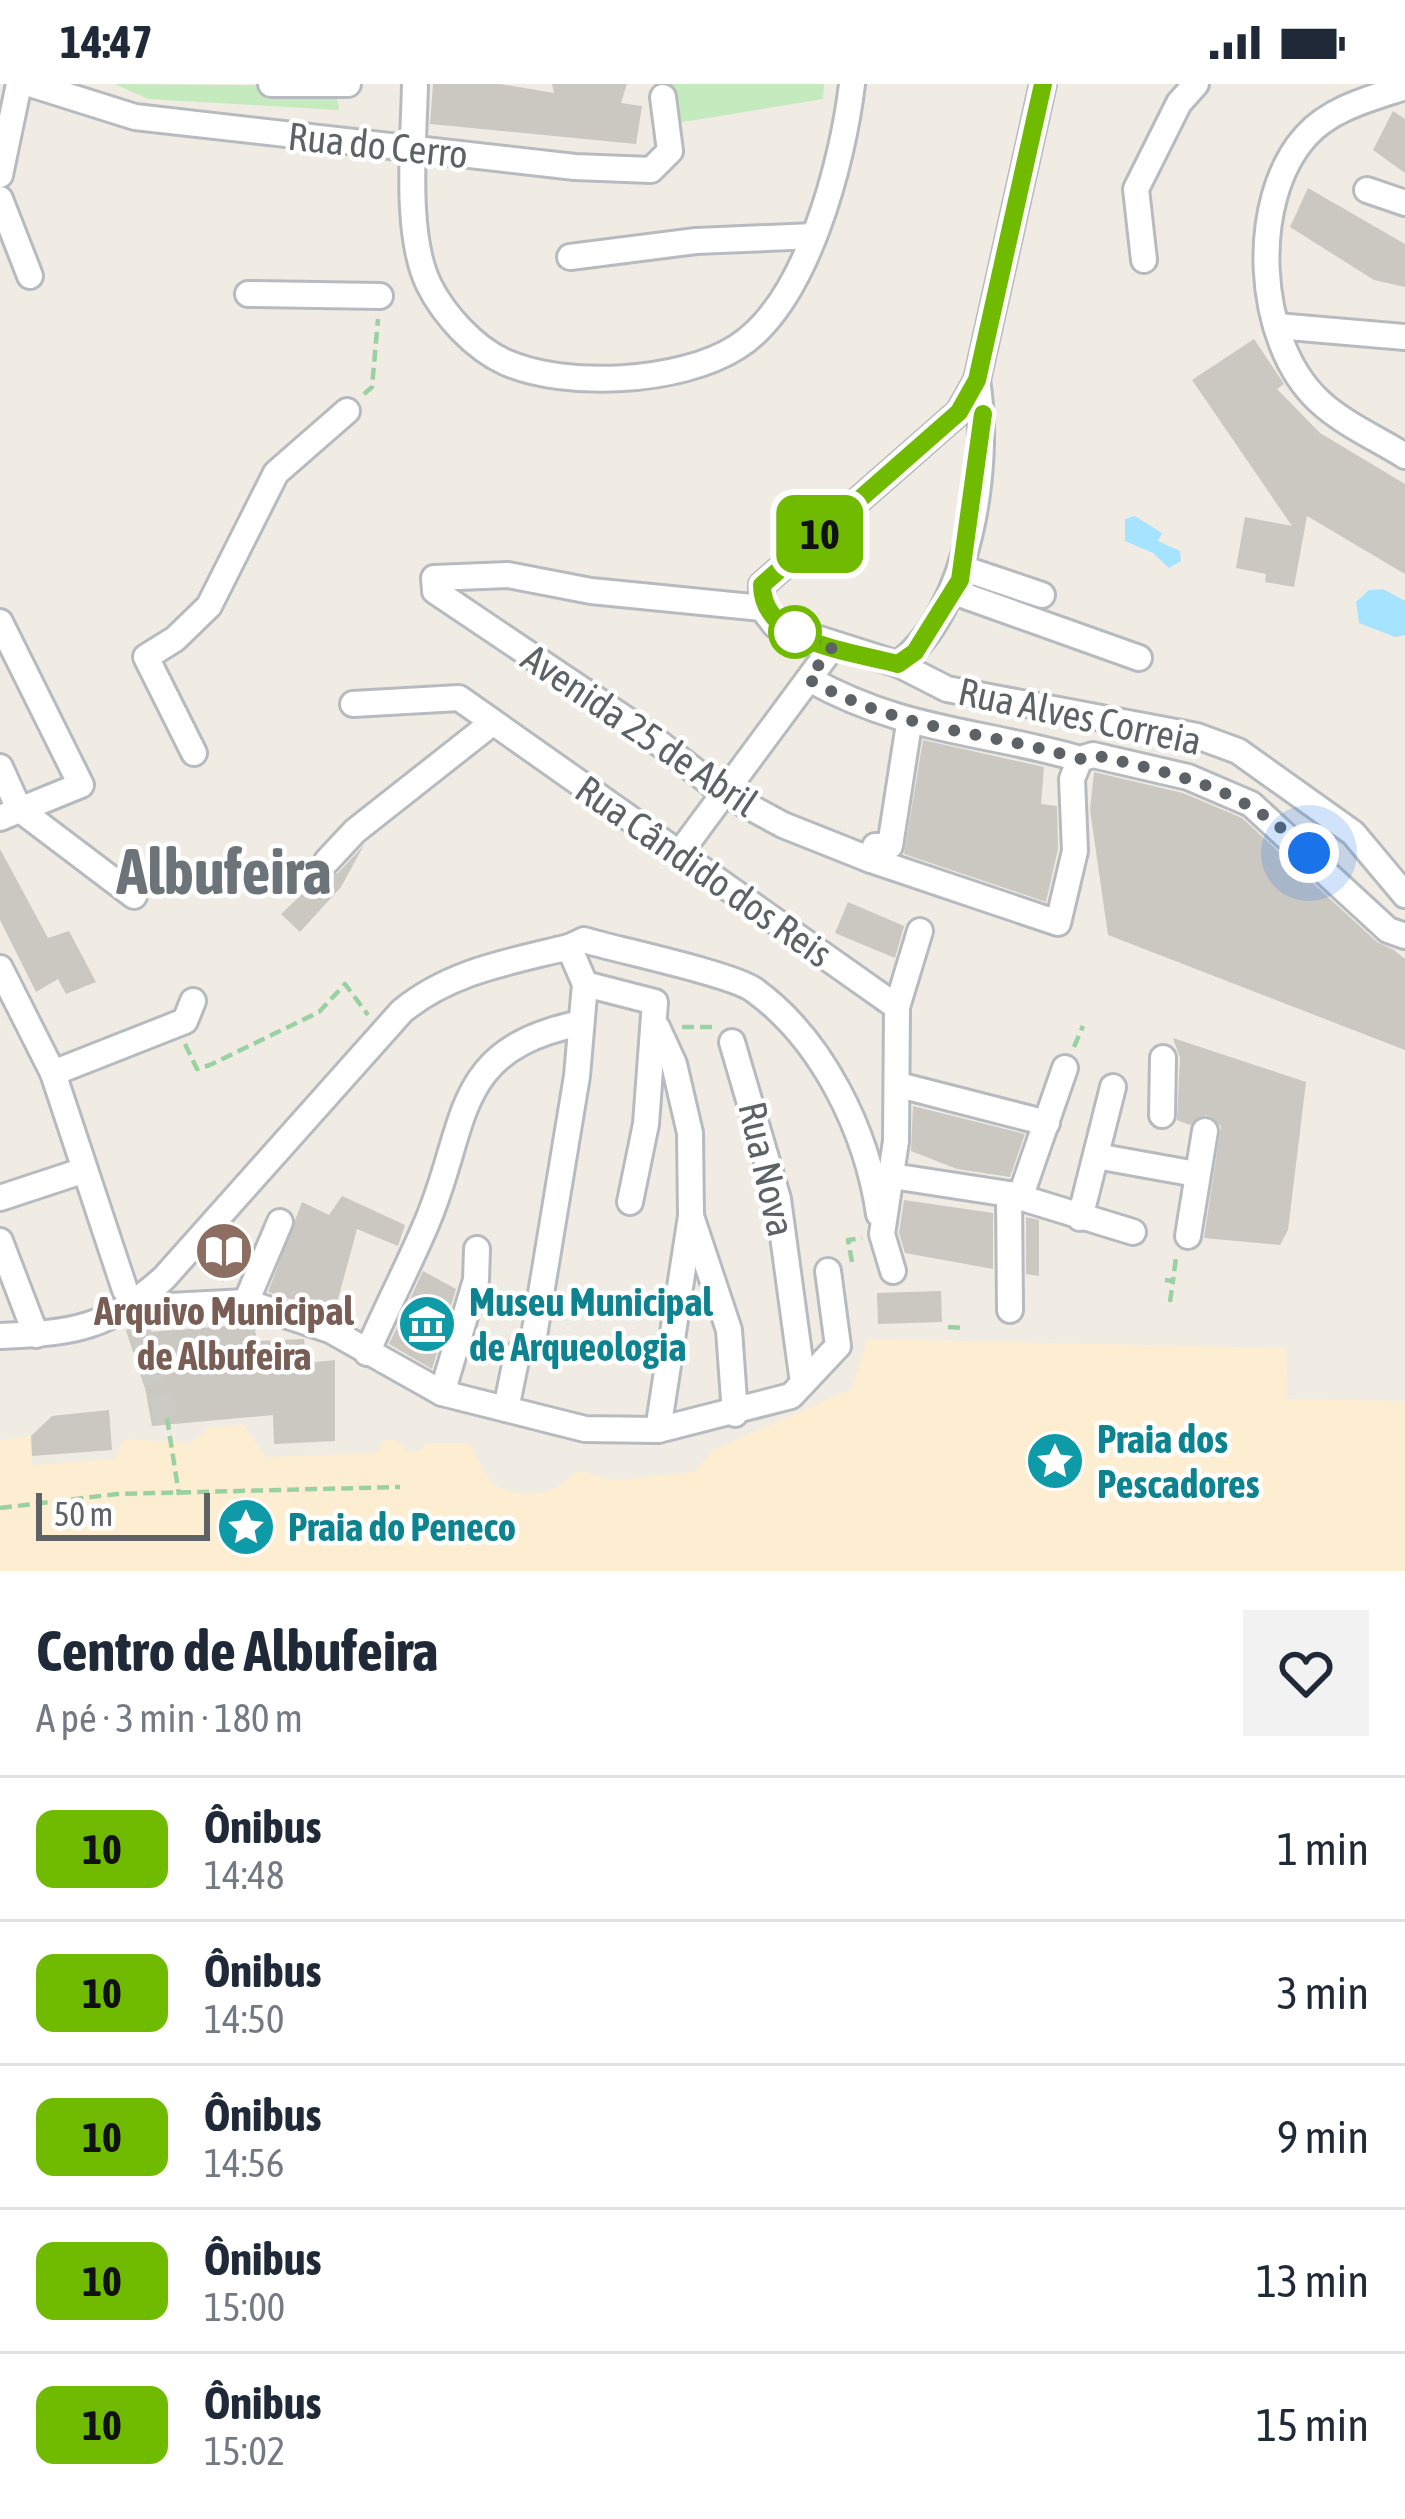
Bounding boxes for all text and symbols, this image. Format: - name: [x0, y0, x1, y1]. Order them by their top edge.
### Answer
- text: 14:47: [60, 16, 153, 68]
- street label: Rua do Cerro: [286, 114, 470, 176]
- line badge: 10: [766, 495, 874, 573]
- text: 10: [800, 510, 840, 558]
- unlabelled marker: [770, 607, 820, 657]
- street label: Avenida 25 de Abril: [514, 635, 766, 825]
- street label: Rua Alves Correia: [955, 669, 1205, 763]
- street label: Rua Cândido dos Reis: [568, 766, 840, 976]
- your location: [1279, 823, 1339, 883]
- district label: Albufeira: [116, 835, 331, 907]
- street label: Rua Nova: [730, 1098, 804, 1240]
- library icon: Arquivo Municipal de Albufeira: [193, 1220, 255, 1282]
- place label: Museu Municipal de Arqueologia: [469, 1280, 713, 1369]
- place label: Arquivo Municipal de Albufeira: [93, 1289, 354, 1378]
- museum icon: Museu Municipal de Arqueologia: [396, 1293, 458, 1355]
- place label: Praia dos Pescadores: [1097, 1417, 1260, 1506]
- place icon: Praia dos Pescadores: [1024, 1430, 1086, 1492]
- scale bar: [36, 1487, 210, 1540]
- text: 50 m: [54, 1495, 113, 1533]
- place icon: Praia do Peneco: [215, 1496, 277, 1558]
- place label: Praia do Peneco: [288, 1505, 516, 1549]
- button: heart: [1243, 1610, 1369, 1736]
- text: Centro de Albufeira: [36, 1618, 438, 1683]
- text: A pé · 3 min · 180 m: [36, 1696, 303, 1740]
- text: Ônibus: [204, 1801, 321, 1853]
- text: 1 min: [1277, 1823, 1369, 1875]
- text: 10: [82, 1825, 122, 1873]
- text: 14:48: [204, 1853, 284, 1897]
- text: Ônibus: [204, 1945, 321, 1997]
- text: 3 min: [1277, 1967, 1369, 2019]
- text: 10: [82, 1969, 122, 2017]
- text: 14:50: [204, 1997, 284, 2041]
- text: Ônibus: [204, 2089, 321, 2141]
- text: 9 min: [1277, 2111, 1369, 2163]
- text: 10: [82, 2113, 122, 2161]
- text: 14:56: [204, 2141, 284, 2185]
- text: Ônibus: [204, 2233, 321, 2285]
- text: 13 min: [1256, 2255, 1369, 2307]
- text: 10: [82, 2257, 122, 2305]
- text: 15:00: [204, 2285, 285, 2329]
- text: Ônibus: [204, 2377, 321, 2429]
- text: 15 min: [1256, 2399, 1369, 2451]
- text: 10: [82, 2401, 122, 2449]
- text: 15:02: [204, 2429, 285, 2473]

